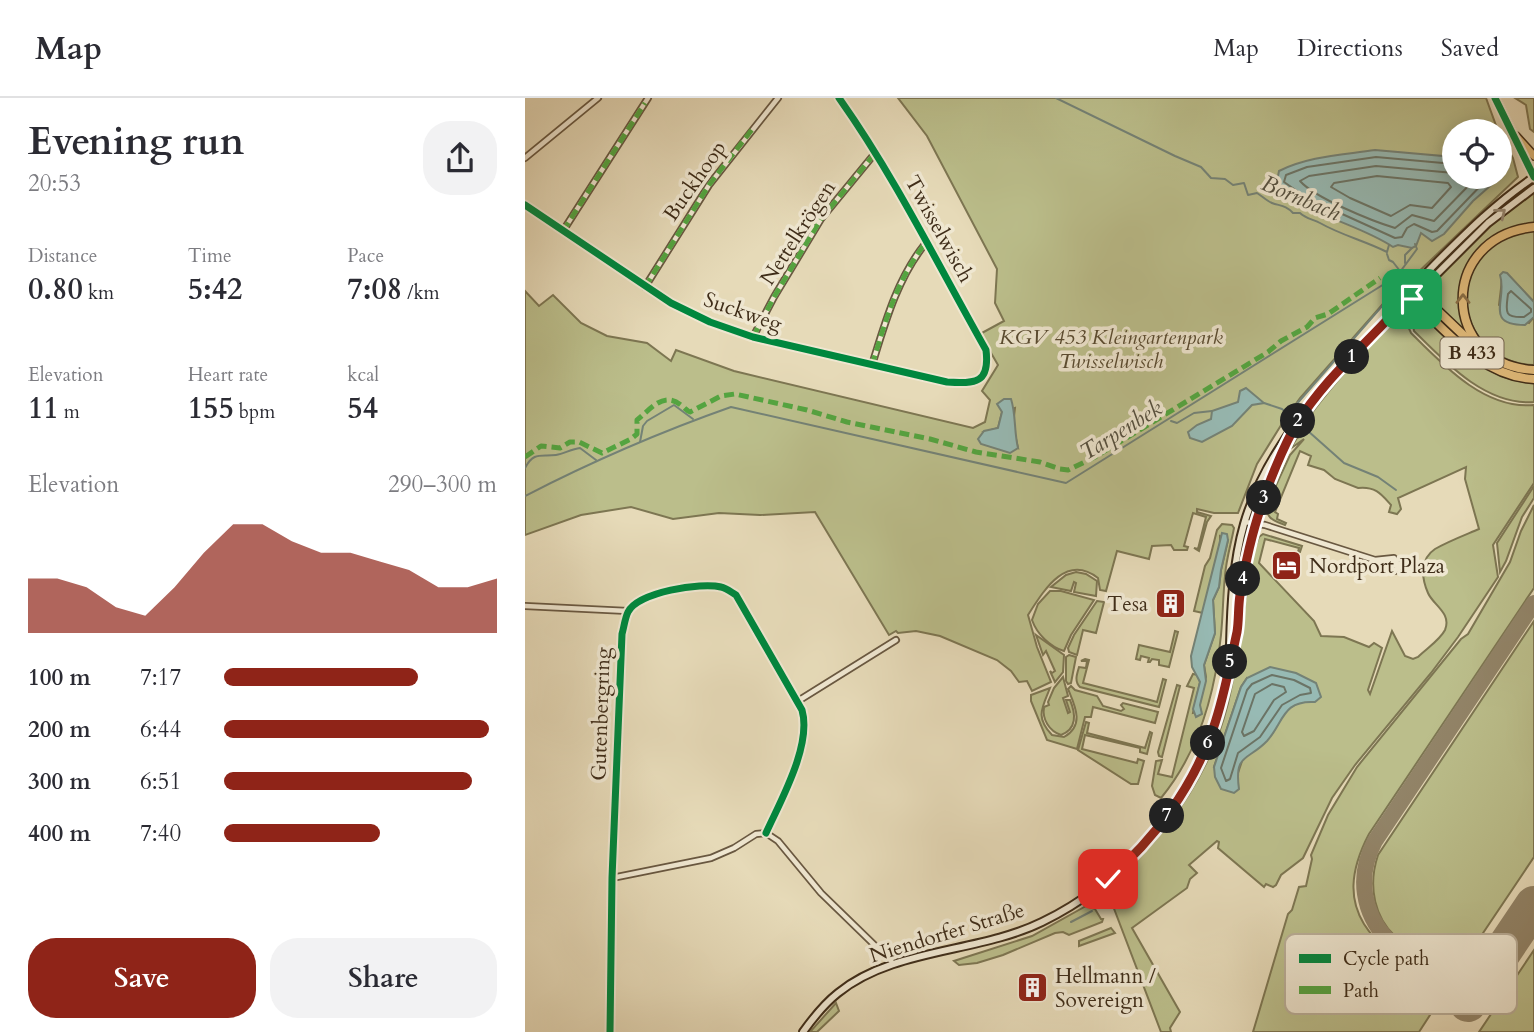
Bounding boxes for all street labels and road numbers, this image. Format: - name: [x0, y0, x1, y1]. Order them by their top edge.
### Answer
- street label: Buckhoop: [657, 135, 733, 227]
- street label: Twisselwisch: [898, 170, 980, 288]
- street label: Nettelkrögen: [753, 175, 843, 291]
- street label: Suckweg: [700, 285, 786, 339]
- road number: B 433: [1441, 338, 1503, 368]
- street label: Gutenbergring: [584, 646, 618, 781]
- street label: Niendorfer Straße: [866, 896, 1028, 970]

